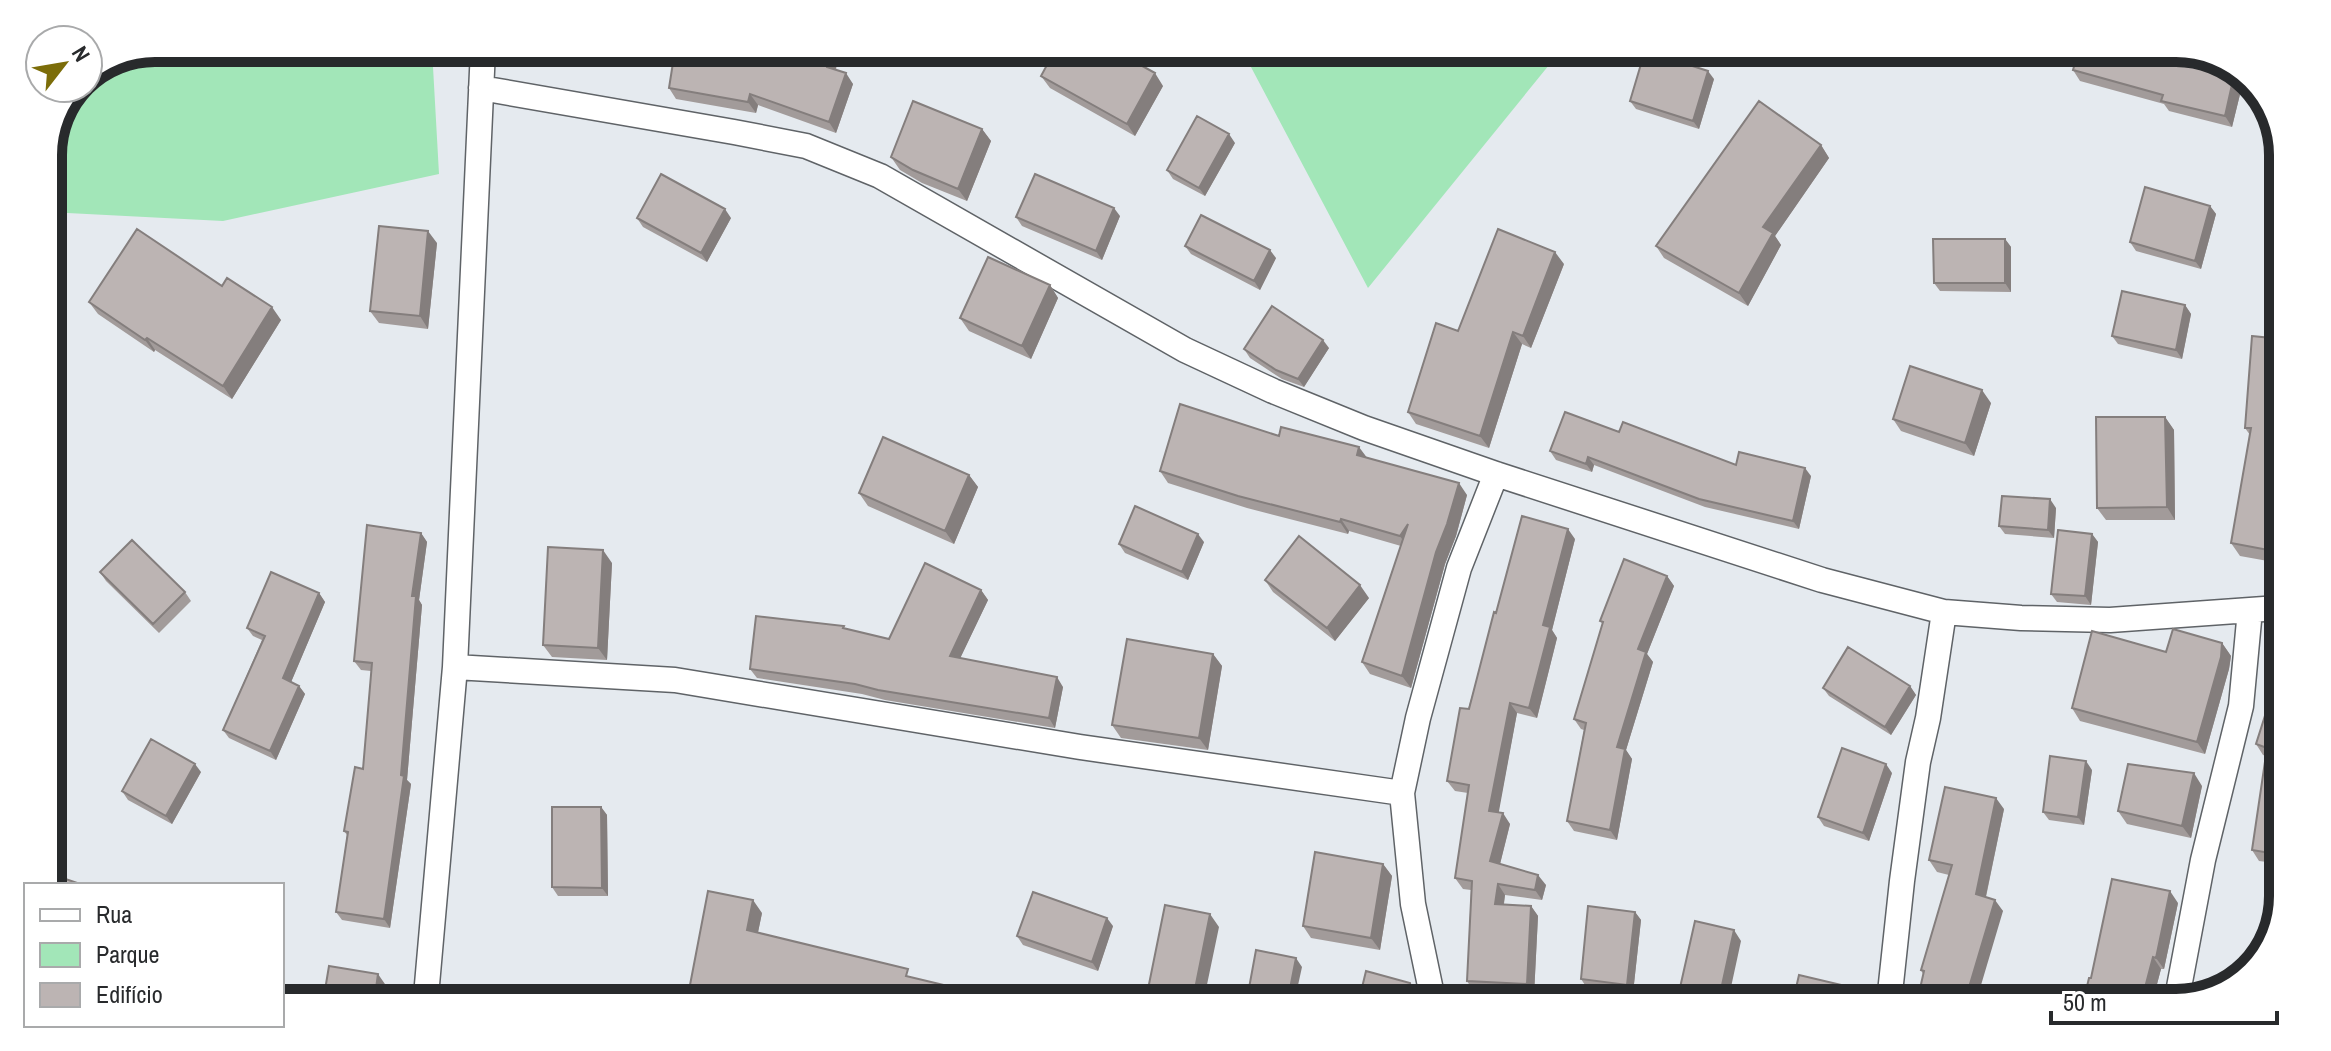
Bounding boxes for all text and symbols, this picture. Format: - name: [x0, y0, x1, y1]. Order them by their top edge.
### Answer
- north arrow: [24, 24, 104, 104]
- text: N: [65, 40, 97, 67]
- legend: [24, 883, 284, 1027]
- text: Rua: [96, 898, 132, 930]
- text: Parque: [96, 938, 159, 970]
- scale bar: [2051, 975, 2277, 1025]
- text: Edifício: [96, 978, 163, 1010]
- text: 50 m: [2063, 986, 2107, 1018]

